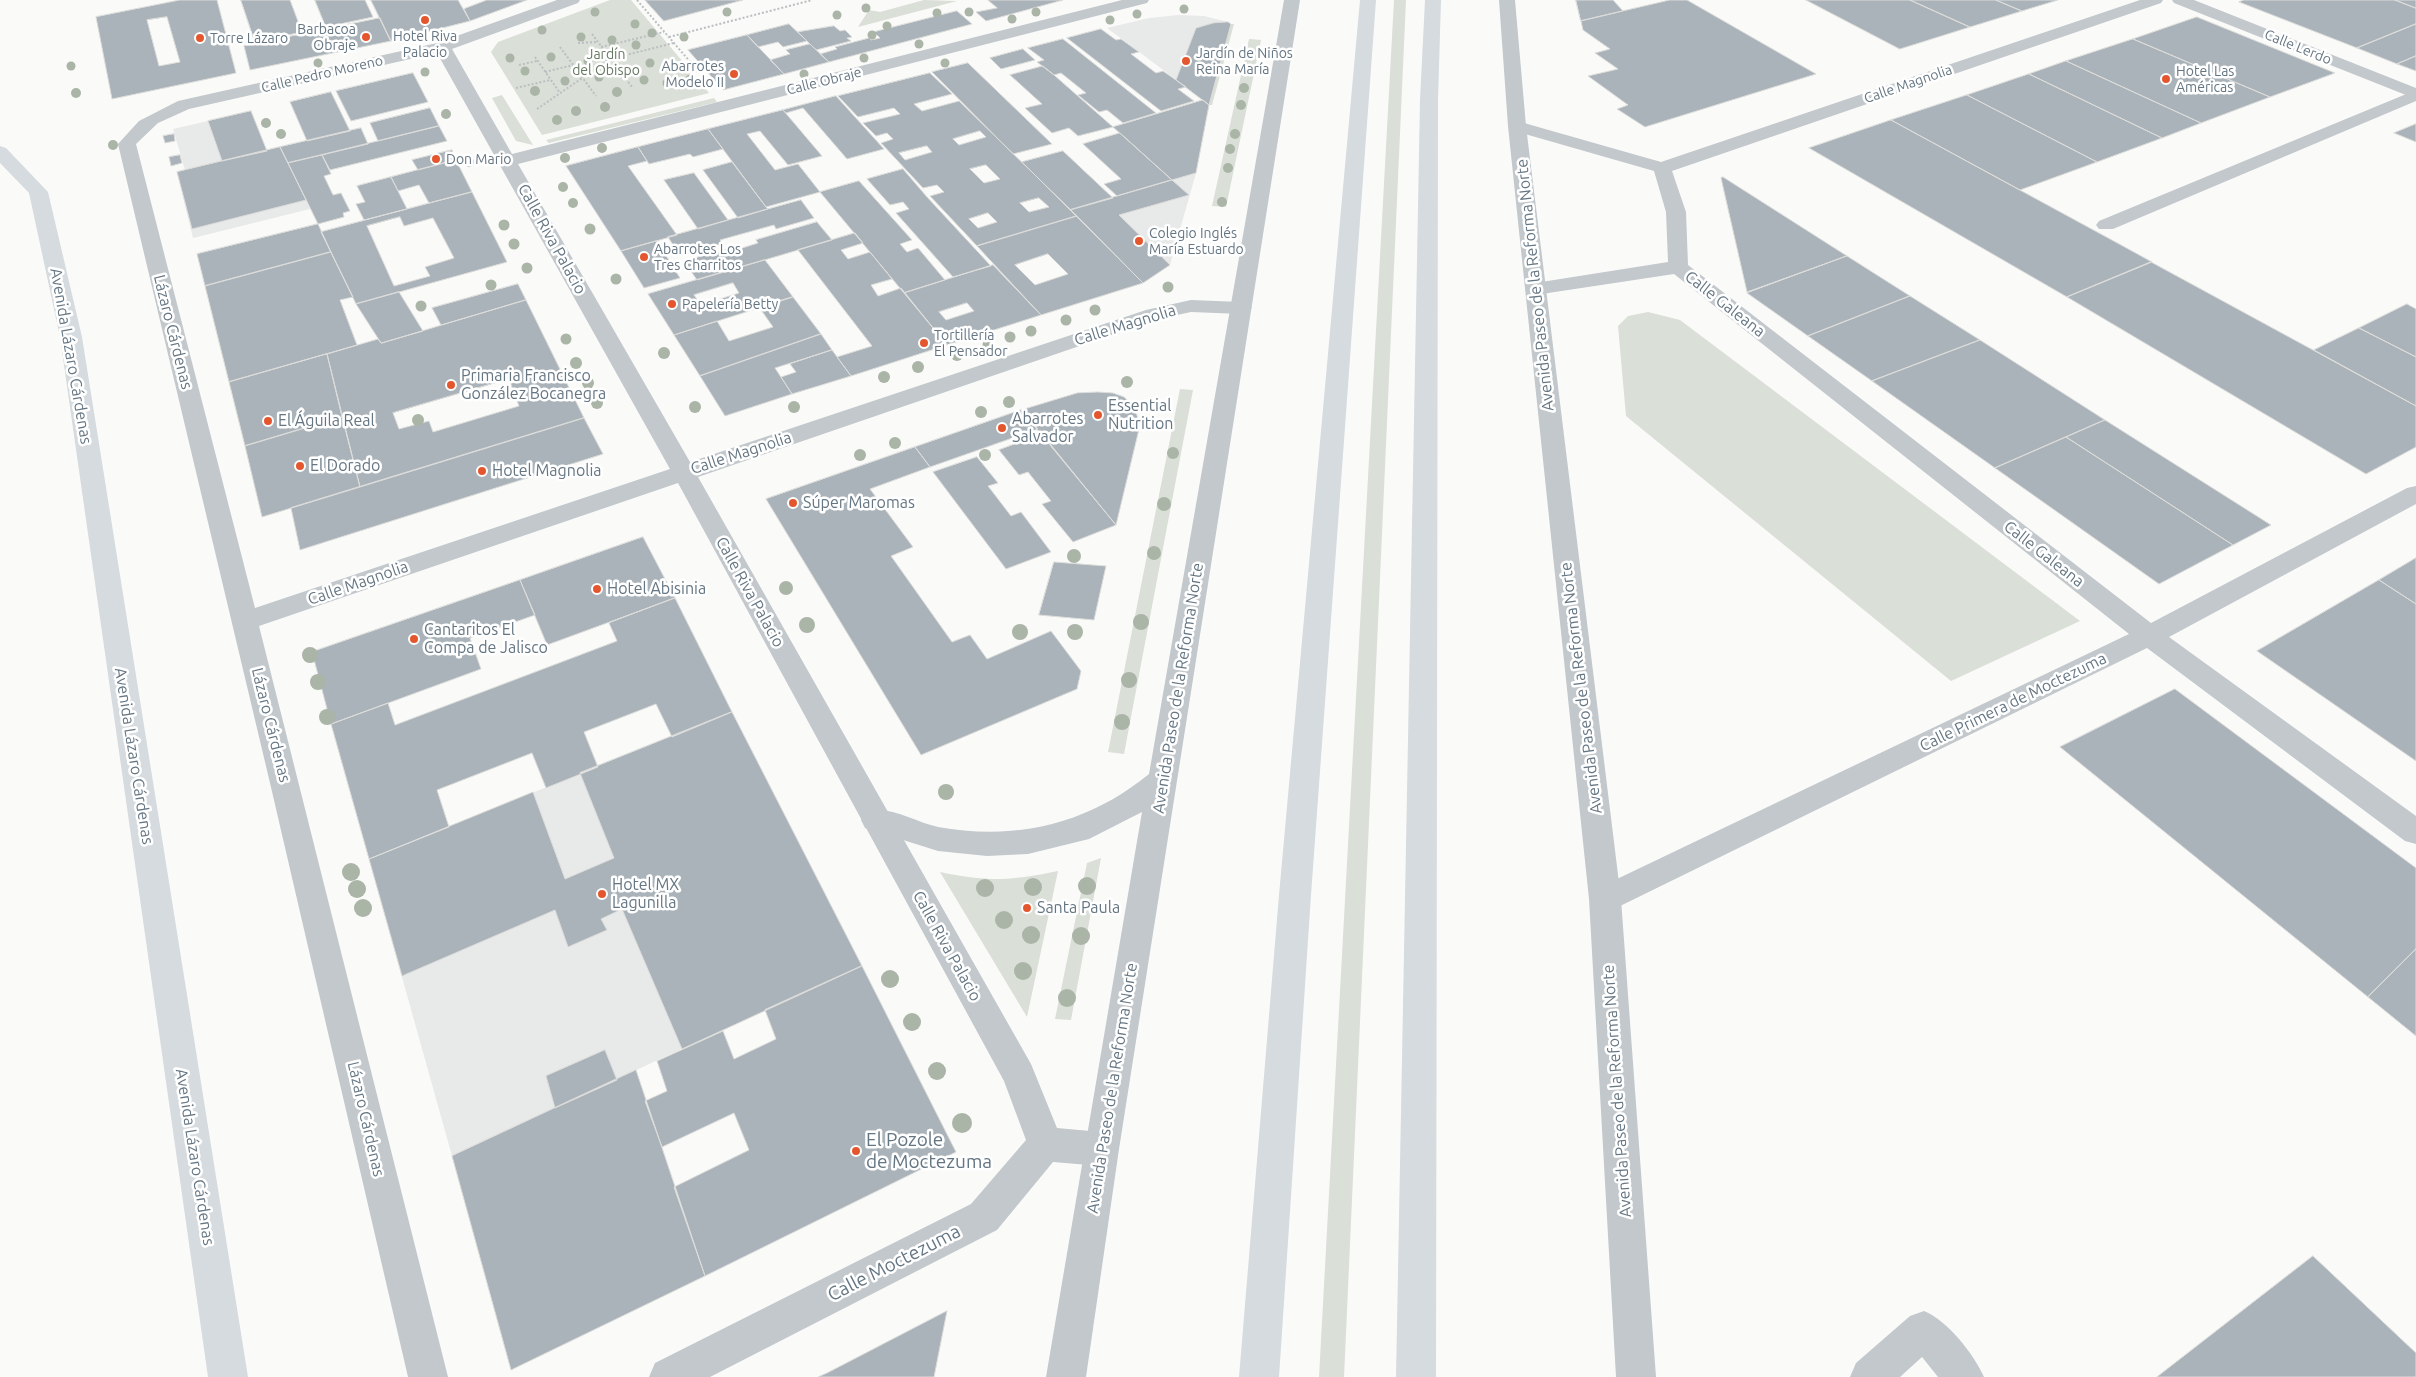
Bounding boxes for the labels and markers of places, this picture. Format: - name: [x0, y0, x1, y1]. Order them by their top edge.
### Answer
- marker: Hotel Riva Palacio: [419, 14, 431, 26]
- place label: Barbacoa Obraje: [297, 21, 356, 54]
- place label: Hotel Riva Palacio: [393, 28, 457, 60]
- place label: Torre Lázaro: [210, 30, 288, 46]
- marker: Barbacoa Obraje: [360, 31, 372, 43]
- marker: Torre Lázaro: [194, 32, 206, 44]
- place label: Jardín de Niños Reina María: [1196, 45, 1293, 78]
- marker: Jardín de Niños Reina María: [1180, 55, 1192, 67]
- place label: Abarrotes Modelo II: [661, 58, 724, 90]
- place label: Hotel Las Américas: [2176, 63, 2234, 95]
- marker: Abarrotes Modelo II: [728, 68, 740, 80]
- marker: Hotel Las Américas: [2160, 73, 2172, 85]
- place label: Don Mario: [446, 151, 512, 167]
- marker: Don Mario: [430, 153, 442, 165]
- place label: Colegio Inglés María Estuardo: [1149, 225, 1244, 258]
- marker: Colegio Inglés María Estuardo: [1133, 235, 1145, 247]
- place label: Abarrotes Los Tres Charritos: [654, 241, 741, 274]
- marker: Abarrotes Los Tres Charritos: [638, 251, 650, 263]
- place label: Papelería Betty: [682, 296, 778, 312]
- marker: Papelería Betty: [666, 298, 678, 310]
- place label: Tortillería El Pensador: [934, 327, 1007, 360]
- marker: Tortillería El Pensador: [918, 337, 930, 349]
- place label: Primaria Francisco González Bocanegra: [461, 366, 606, 404]
- marker: Primaria Francisco González Bocanegra: [445, 379, 457, 391]
- place label: Essential Nutrition: [1108, 396, 1173, 434]
- place label: Abarrotes Salvador: [1012, 409, 1083, 447]
- marker: Essential Nutrition: [1092, 409, 1104, 421]
- place label: El Águila Real: [278, 411, 375, 431]
- marker: El Águila Real: [262, 415, 274, 427]
- marker: Abarrotes Salvador: [996, 422, 1008, 434]
- place label: El Dorado: [310, 456, 380, 476]
- marker: El Dorado: [294, 460, 306, 472]
- place label: Hotel Magnolia: [492, 461, 602, 481]
- marker: Hotel Magnolia: [476, 465, 488, 477]
- place label: Súper Maromas: [803, 493, 915, 513]
- marker: Súper Maromas: [787, 497, 799, 509]
- place label: Hotel Abisinia: [607, 579, 706, 599]
- marker: Hotel Abisinia: [591, 583, 603, 595]
- place label: Cantaritos El Compa de Jalisco: [424, 620, 548, 658]
- marker: Cantaritos El Compa de Jalisco: [408, 633, 420, 645]
- place label: Hotel MX Lagunilla: [612, 875, 679, 913]
- marker: Hotel MX Lagunilla: [596, 888, 608, 900]
- place label: Santa Paula: [1037, 898, 1120, 918]
- marker: Santa Paula: [1021, 902, 1033, 914]
- place label: El Pozole de Moctezuma: [866, 1129, 992, 1173]
- marker: El Pozole de Moctezuma: [850, 1145, 862, 1157]

